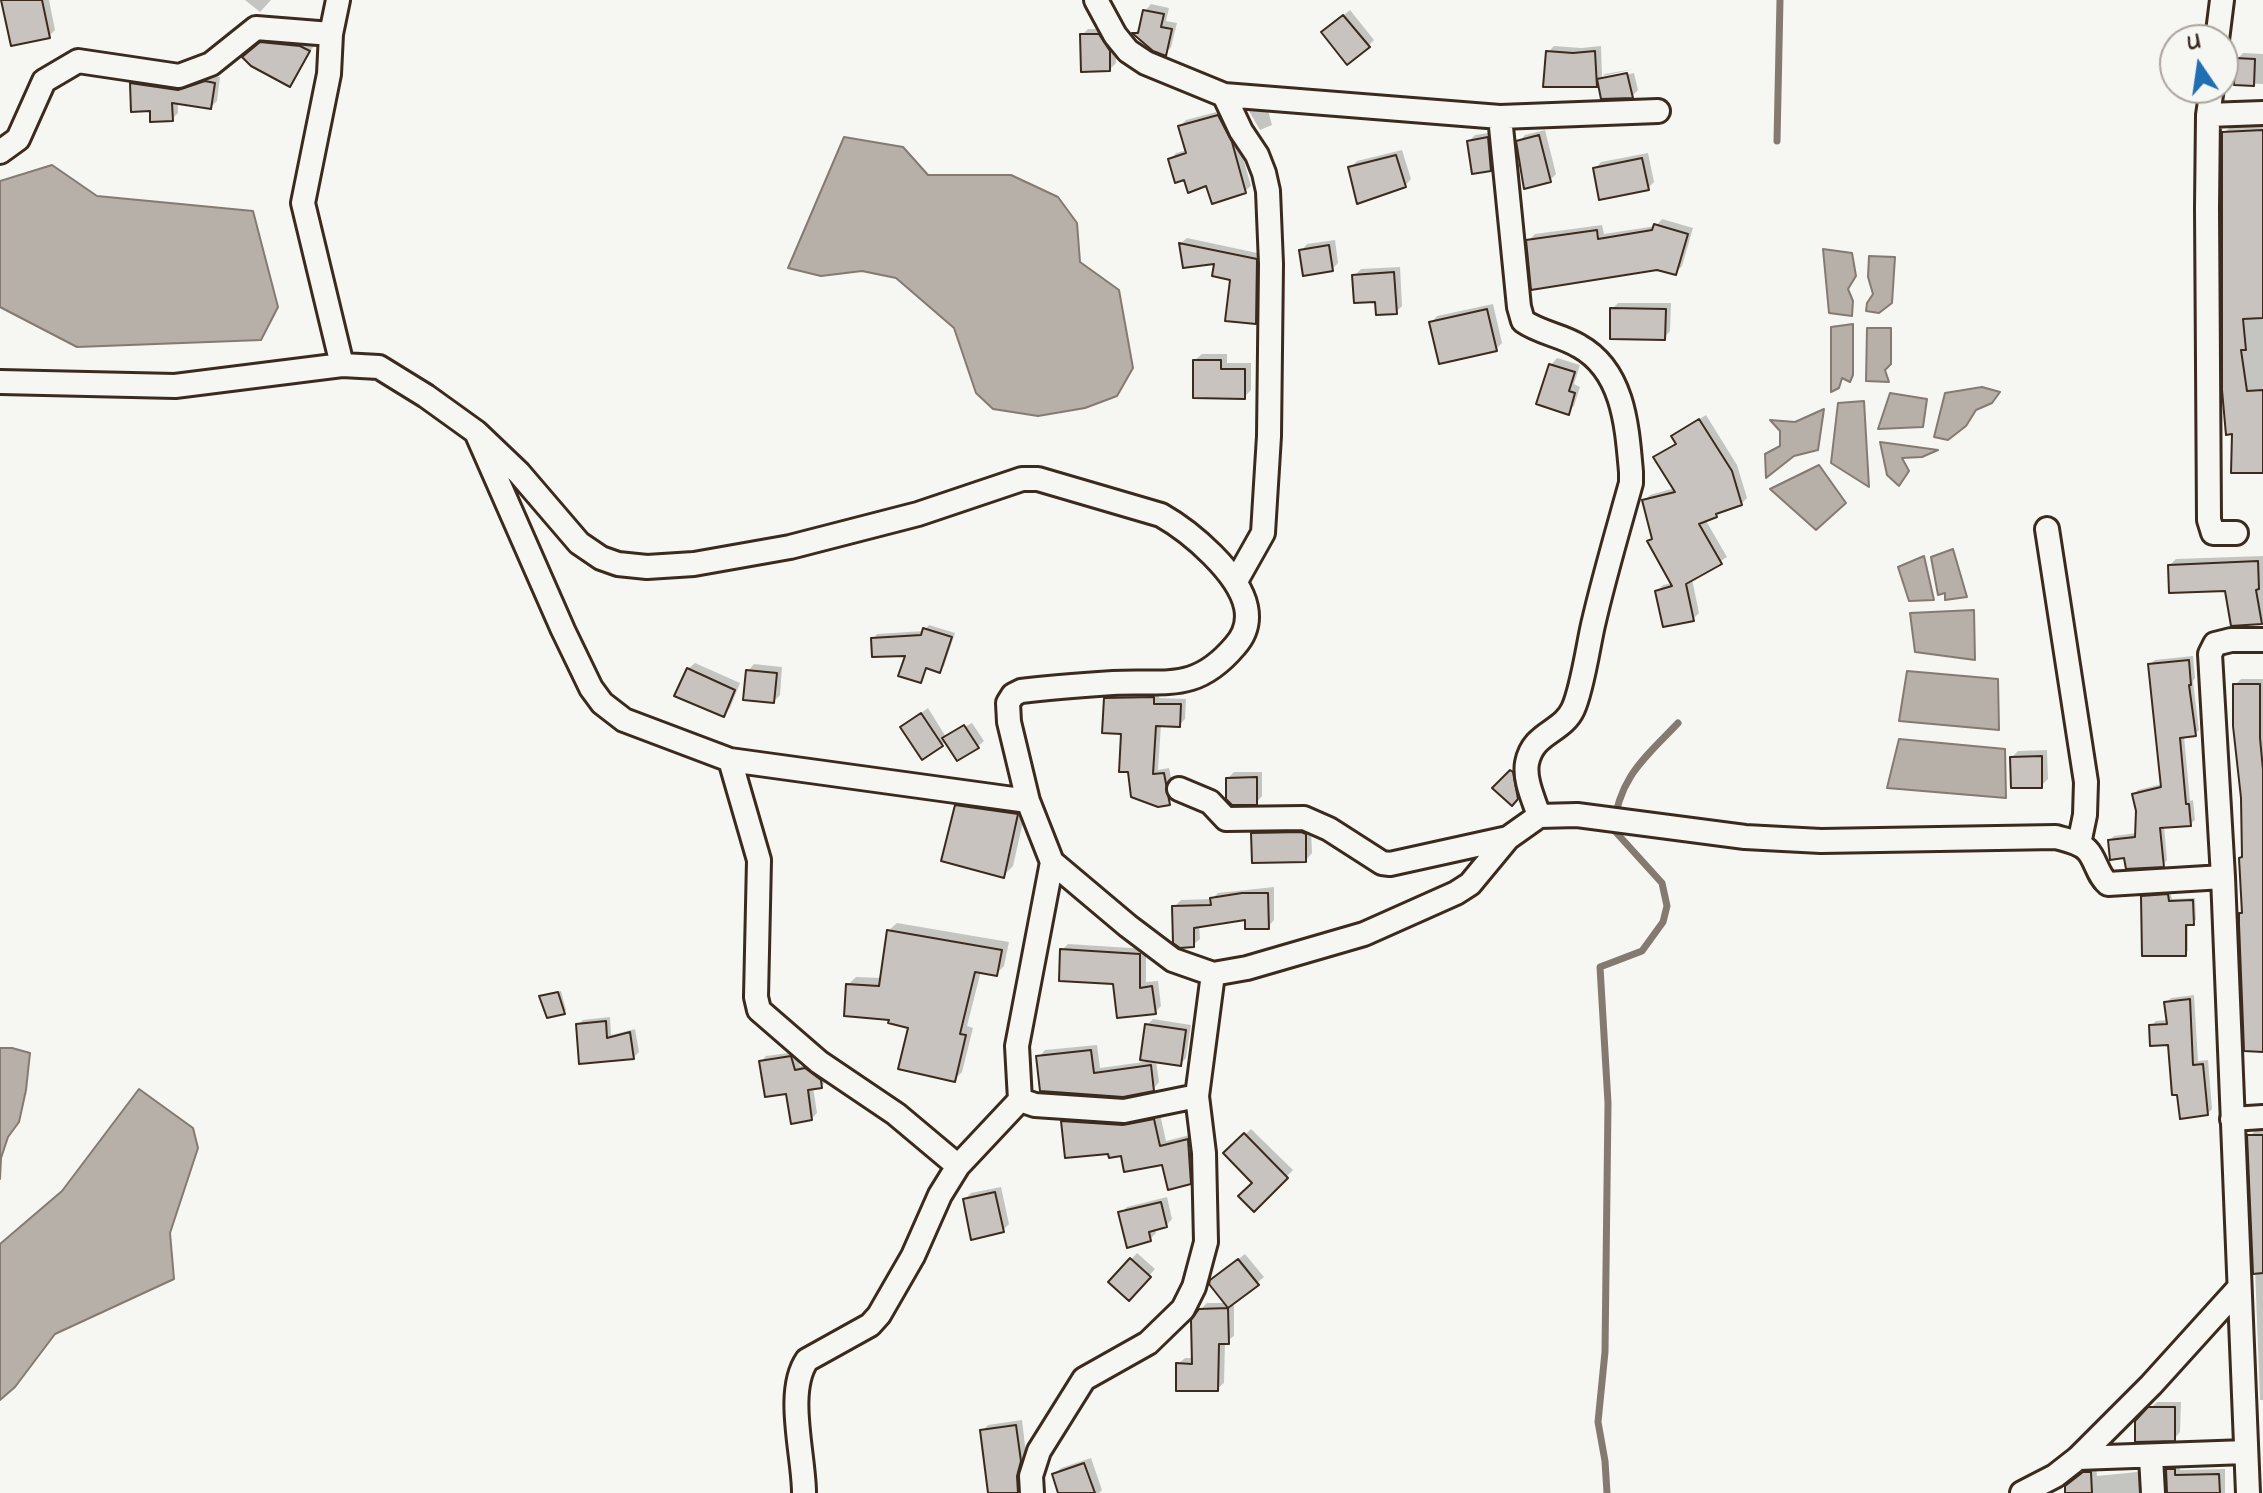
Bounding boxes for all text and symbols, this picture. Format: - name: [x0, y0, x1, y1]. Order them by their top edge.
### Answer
- north arrow: [2159, 24, 2239, 104]
- text: U: [2184, 26, 2203, 59]

